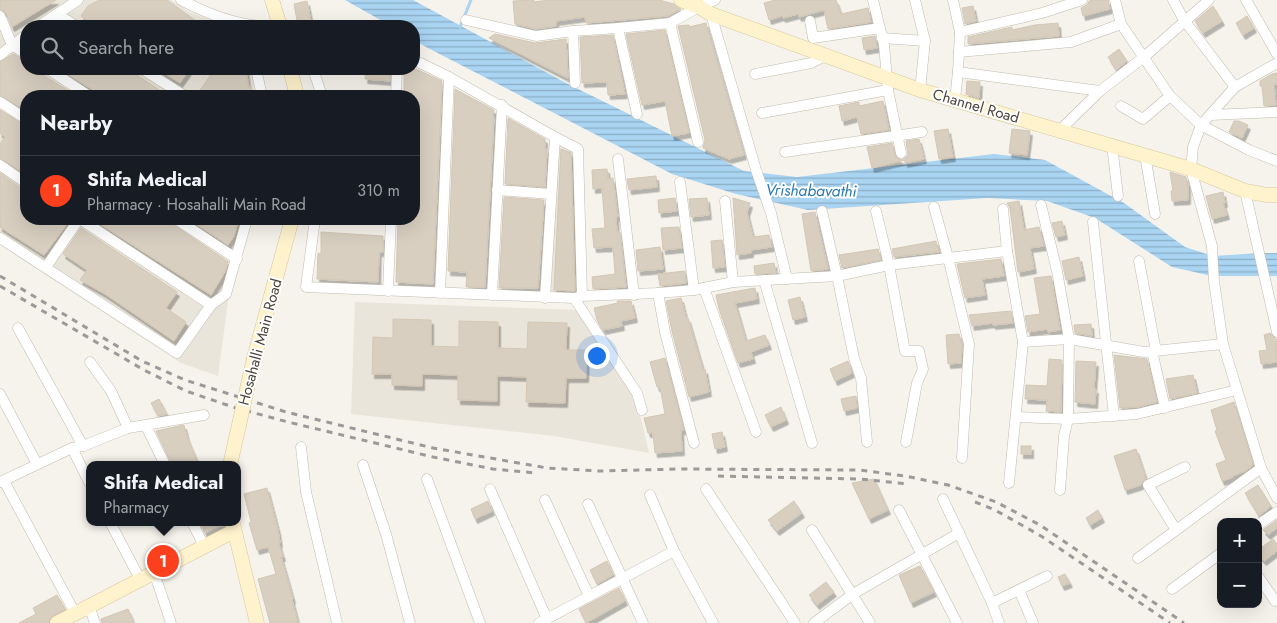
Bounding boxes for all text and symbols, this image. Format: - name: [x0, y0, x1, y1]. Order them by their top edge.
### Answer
- search box: [20, 20, 420, 75]
- icon: search: [38, 34, 66, 62]
- text: Search here: [78, 34, 174, 61]
- street label: Channel Road: [930, 83, 1022, 129]
- text: Nearby: [40, 108, 112, 138]
- text: Shifa Medical: [87, 166, 207, 193]
- water label: Vrishabavathi: [765, 178, 858, 203]
- text: 1: [52, 179, 60, 202]
- text: 310 m: [357, 179, 400, 202]
- text: Pharmacy · Hosahalli Main Road: [87, 193, 306, 216]
- street label: Hosahalli Main Road: [232, 276, 288, 408]
- your location: [584, 343, 610, 369]
- popup: [86, 461, 241, 526]
- text: Shifa Medical: [104, 469, 223, 496]
- text: Pharmacy: [104, 496, 169, 519]
- map controls: [1217, 518, 1262, 608]
- button: +: [1217, 518, 1262, 563]
- pin: 1: [147, 542, 179, 580]
- button: −: [1217, 563, 1262, 608]

